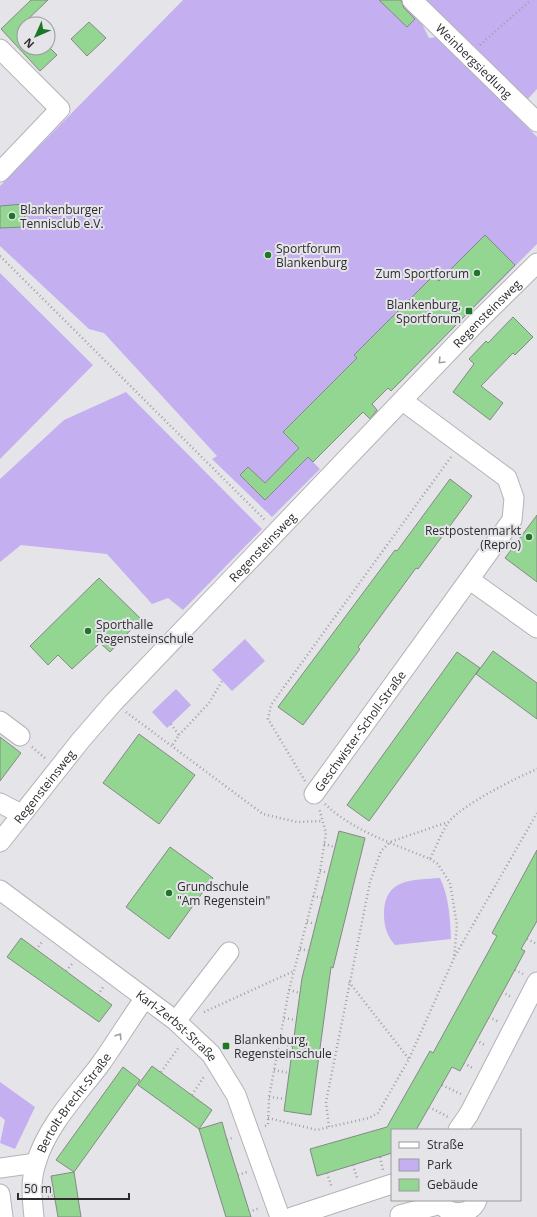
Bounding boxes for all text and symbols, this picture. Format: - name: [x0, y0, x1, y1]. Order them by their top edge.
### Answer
- north arrow: [16, 16, 56, 56]
- street label: Weinbergsiedlung: [432, 19, 517, 102]
- text: N: [20, 35, 37, 52]
- place label: Blankenburger Tennisclub e.V.: [20, 201, 104, 232]
- marker: Blankenburger Tennisclub e.V.: [7, 211, 17, 221]
- place label: Sportforum Blankenburg: [276, 240, 348, 271]
- marker: Sportforum Blankenburg: [263, 250, 273, 260]
- place label: Zum Sportforum: [376, 265, 469, 282]
- marker: Zum Sportforum: [472, 268, 482, 278]
- street label: Regensteinsweg: [449, 275, 525, 351]
- place label: Blankenburg, Sportforum: [387, 296, 461, 327]
- marker: Blankenburg, Sportforum: [464, 306, 474, 316]
- one-way arrow: [439, 356, 446, 363]
- street label: Regensteinsweg: [225, 508, 300, 585]
- place label: Restpostenmarkt (Repro): [425, 522, 521, 553]
- marker: Restpostenmarkt (Repro): [524, 532, 534, 542]
- place label: Sporthalle Regensteinschule: [96, 616, 194, 647]
- marker: Sporthalle Regensteinschule: [83, 626, 93, 636]
- street label: Geschwister-Scholl-Straße: [310, 667, 409, 795]
- street label: Regensteinsweg: [9, 745, 79, 827]
- place label: Grundschule "Am Regenstein": [177, 878, 270, 909]
- marker: Grundschule "Am Regenstein": [164, 888, 174, 898]
- street label: Karl-Zerbst-Straße: [133, 986, 222, 1064]
- place label: Blankenburg, Regensteinschule: [234, 1031, 332, 1062]
- one-way arrow: [114, 1033, 122, 1040]
- marker: Blankenburg, Regensteinschule: [221, 1041, 231, 1051]
- street label: Bertolt-Brecht-Straße: [32, 1049, 115, 1155]
- legend: [391, 1129, 521, 1201]
- text: Straße: [427, 1136, 464, 1153]
- text: Park: [427, 1156, 453, 1173]
- scale bar: [18, 1175, 129, 1201]
- text: Gebäude: [427, 1176, 478, 1193]
- text: 50 m: [24, 1180, 52, 1197]

